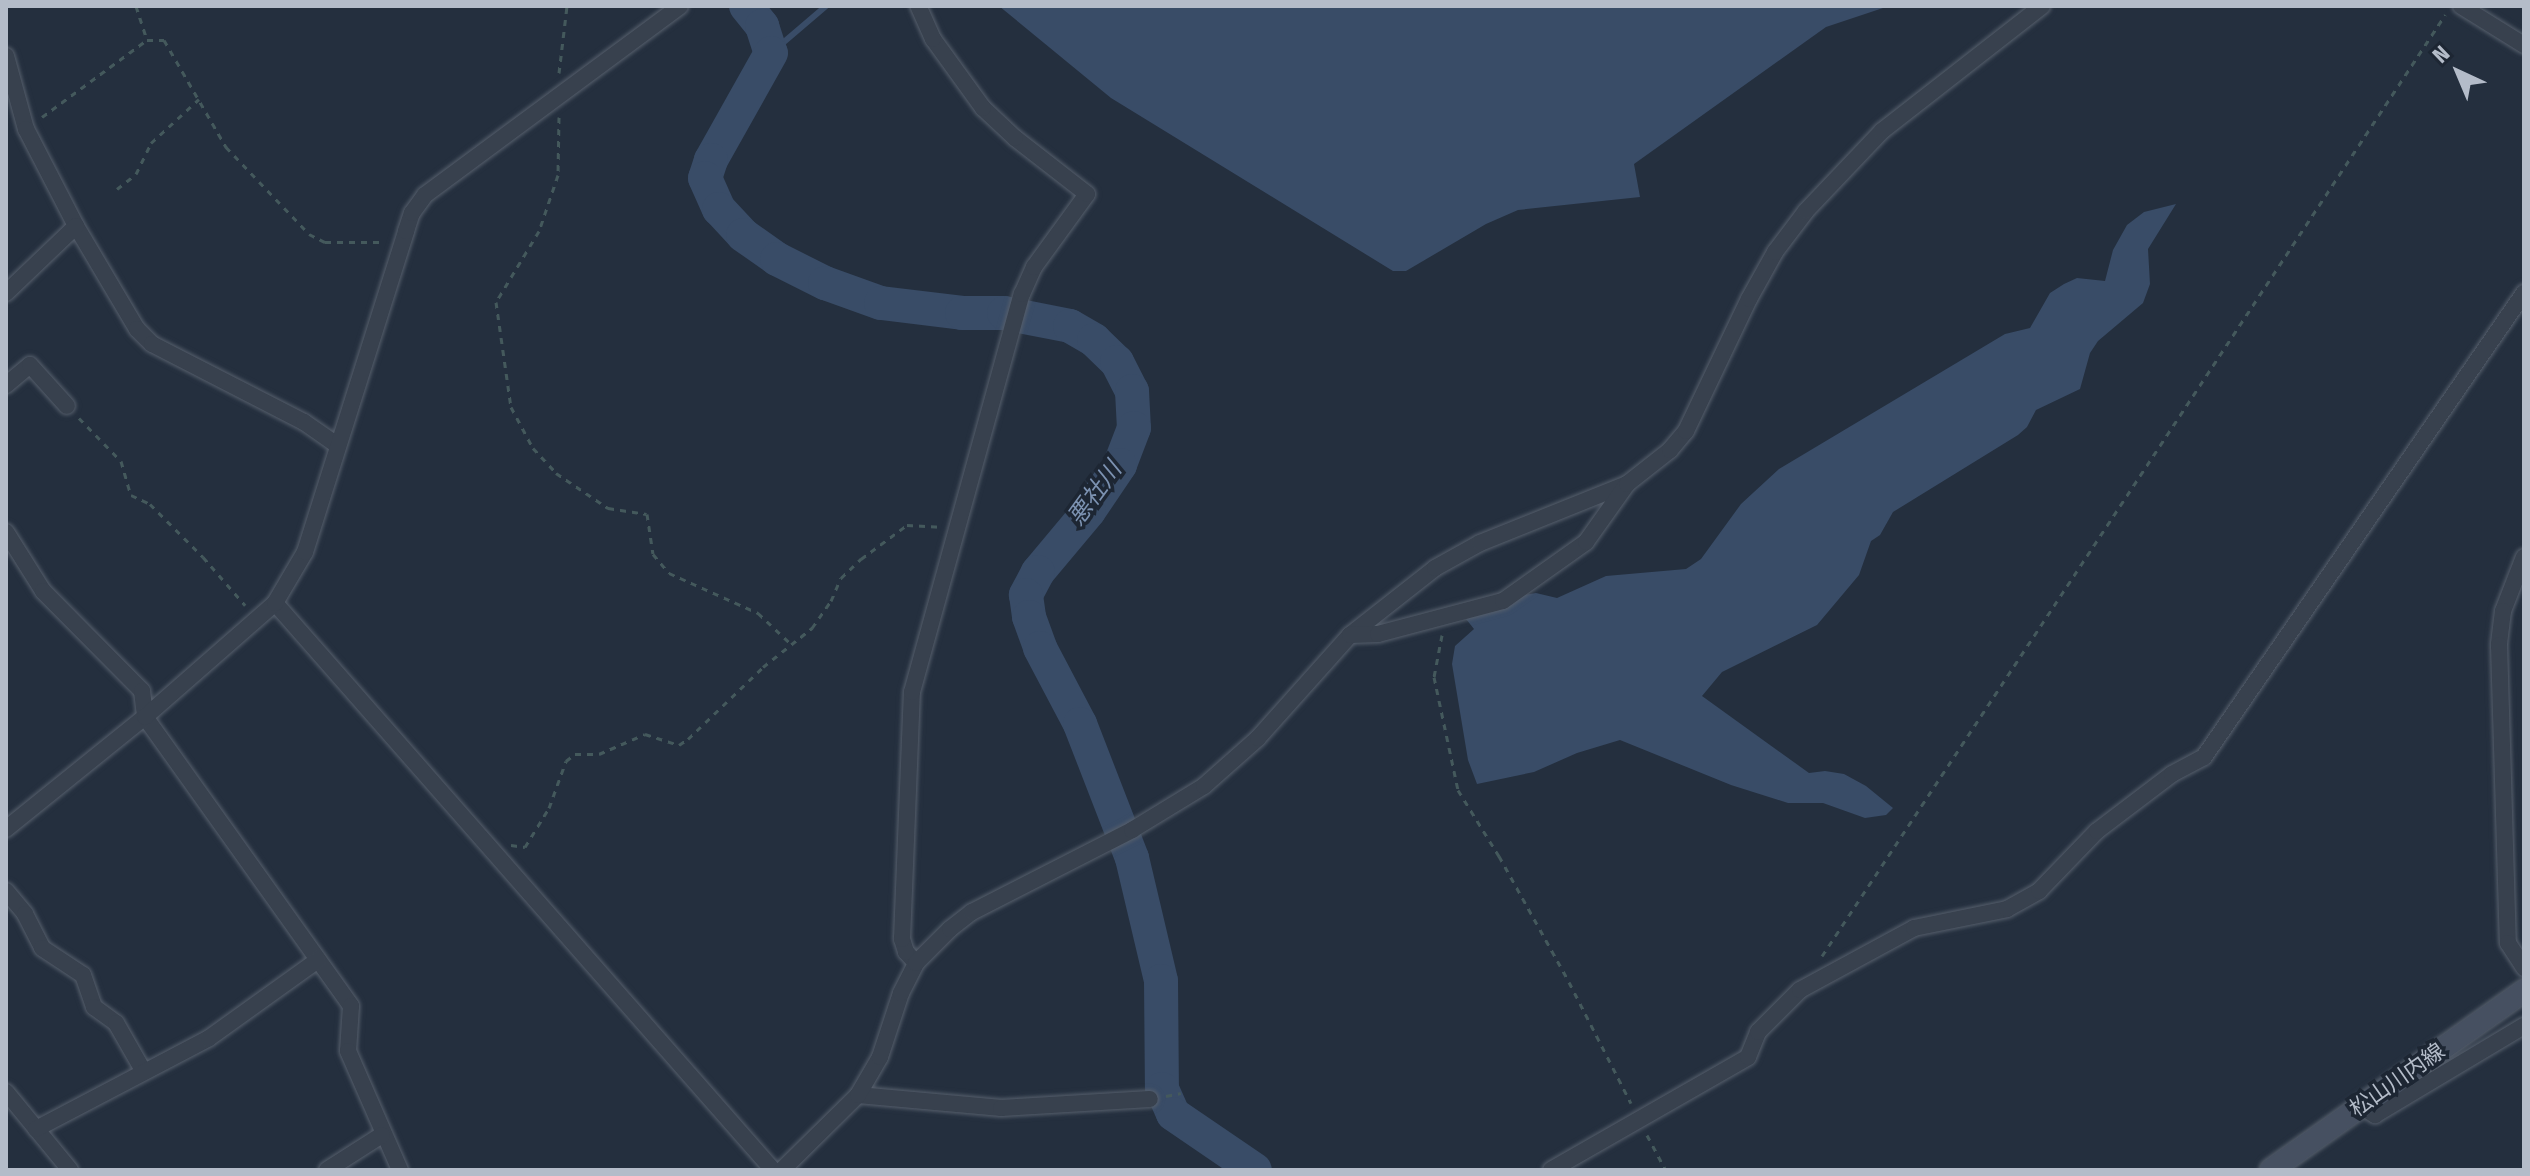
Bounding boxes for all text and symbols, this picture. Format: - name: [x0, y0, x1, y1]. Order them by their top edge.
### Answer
- north arrow: [2418, 32, 2498, 112]
- text: N: [2427, 40, 2455, 69]
- water label: 悪社川: [1062, 456, 1128, 532]
- street label: 松山川内線: [2344, 1038, 2450, 1122]

